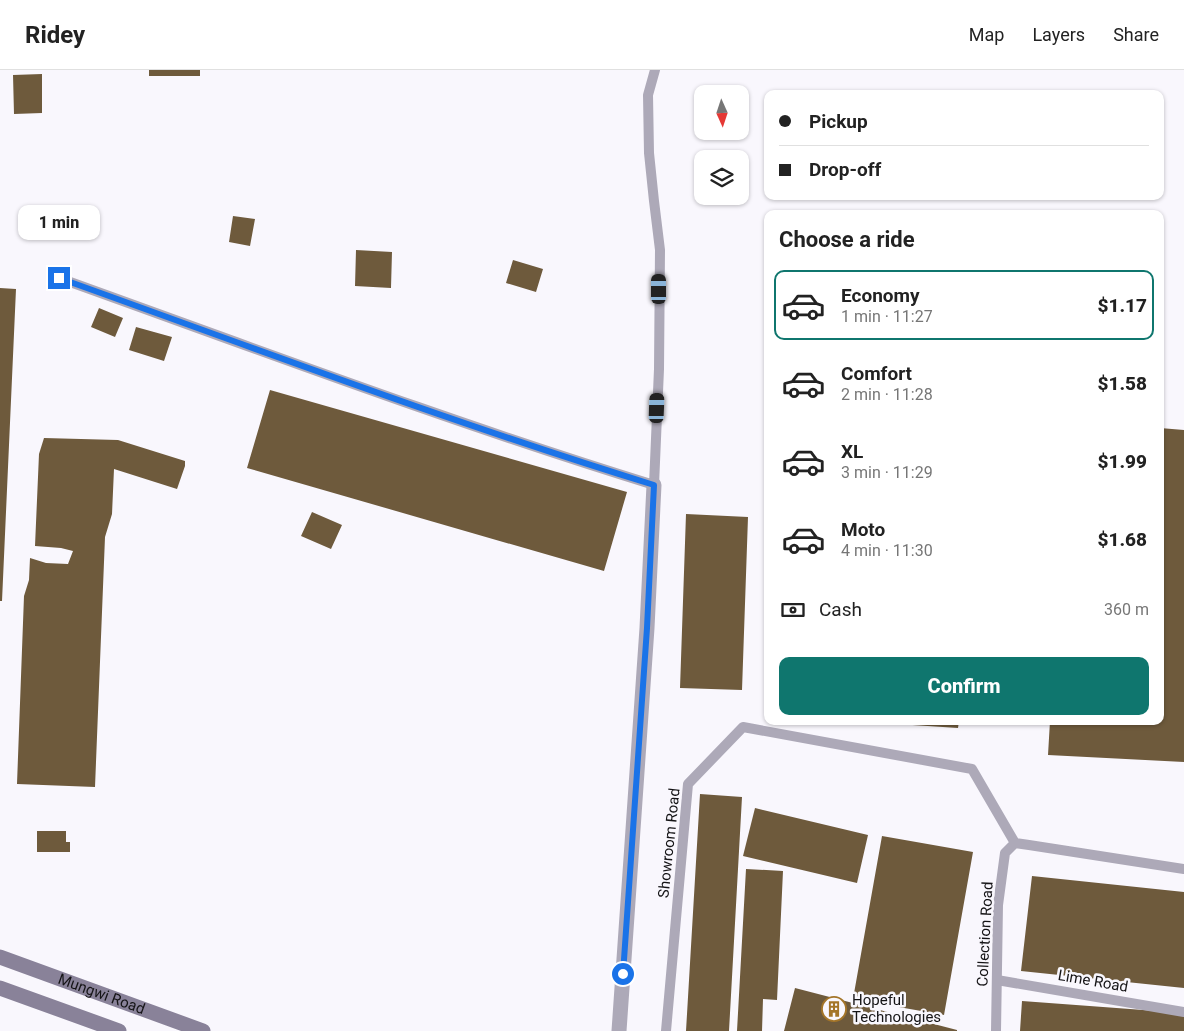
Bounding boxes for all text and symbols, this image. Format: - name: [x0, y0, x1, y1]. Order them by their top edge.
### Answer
- text: Ridey: [25, 21, 85, 49]
- text: Map: [969, 24, 1004, 45]
- text: Layers: [1032, 24, 1085, 45]
- text: Share: [1113, 24, 1159, 45]
- north arrow: [694, 85, 749, 140]
- map controls: [694, 85, 749, 205]
- text: Pickup: [809, 110, 868, 133]
- button: layers: [694, 150, 749, 205]
- text: Drop-off: [809, 158, 881, 181]
- callout: 1 min: [18, 206, 100, 240]
- text: 1 min: [39, 213, 79, 232]
- text: Choose a ride: [779, 227, 915, 252]
- route end: [48, 267, 70, 289]
- car: [651, 274, 666, 304]
- icon: car: [781, 283, 826, 328]
- text: Economy: [841, 284, 920, 307]
- text: $1.17: [1098, 294, 1147, 317]
- text: 1 min · 11:27: [841, 307, 933, 326]
- icon: car: [781, 361, 826, 406]
- text: Comfort: [841, 362, 912, 385]
- text: $1.58: [1098, 372, 1147, 395]
- text: 2 min · 11:28: [841, 385, 933, 404]
- car: [648, 393, 665, 423]
- icon: car: [781, 439, 826, 484]
- text: XL: [841, 440, 863, 463]
- text: $1.99: [1098, 450, 1147, 473]
- text: 3 min · 11:29: [841, 463, 933, 482]
- icon: car: [781, 517, 826, 562]
- text: Moto: [841, 518, 885, 541]
- text: $1.68: [1098, 528, 1147, 551]
- text: 4 min · 11:30: [841, 541, 933, 560]
- icon: cash: [779, 596, 807, 624]
- text: Cash: [819, 598, 862, 621]
- text: 360 m: [1104, 600, 1149, 619]
- button: Confirm: [779, 657, 1149, 715]
- street label: Showroom Road: [654, 787, 684, 899]
- street label: Collection Road: [973, 881, 997, 987]
- route start: [612, 963, 634, 985]
- street label: Lime Road: [1056, 966, 1130, 996]
- street label: Mungwi Road: [56, 970, 147, 1018]
- place label: Hopeful Technologies: [852, 991, 941, 1026]
- building icon: Hopeful Technologies: [821, 996, 847, 1022]

